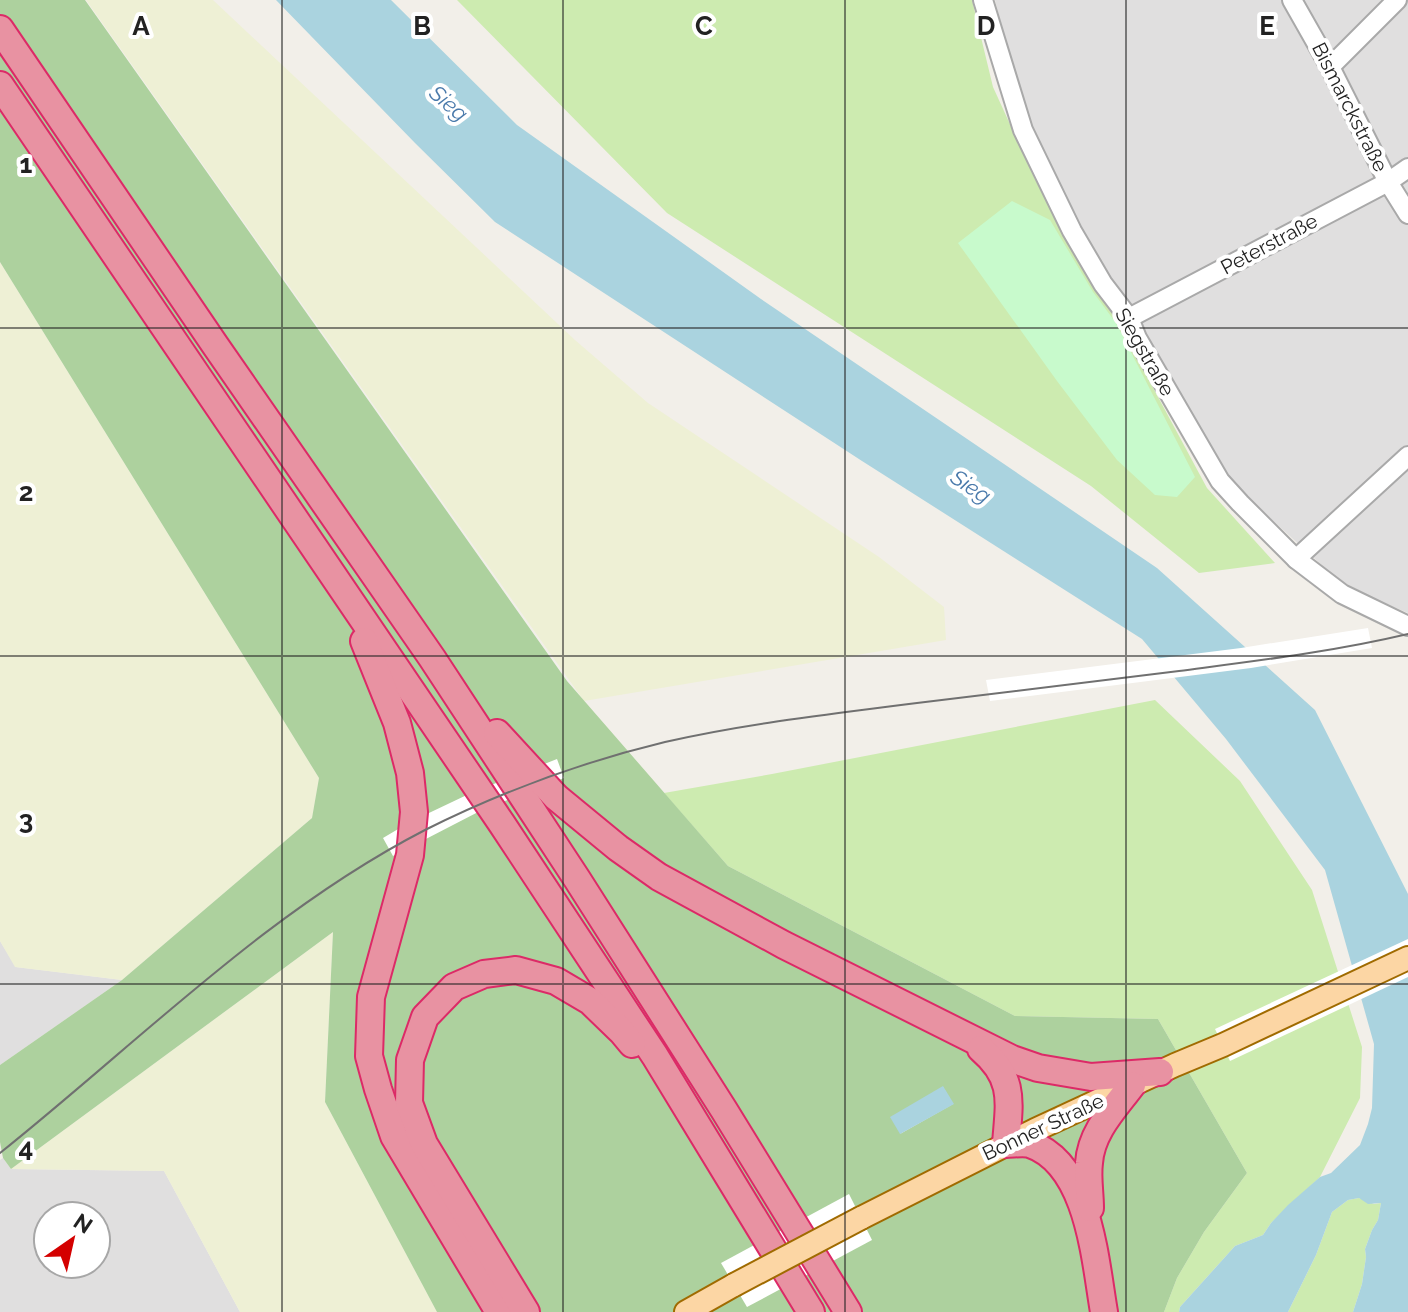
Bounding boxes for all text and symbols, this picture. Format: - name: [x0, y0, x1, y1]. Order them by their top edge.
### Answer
- text: A: [132, 11, 150, 41]
- text: B: [413, 11, 431, 41]
- text: C: [695, 11, 713, 41]
- text: D: [977, 11, 995, 41]
- text: E: [1259, 11, 1275, 41]
- street label: Bismarckstraße: [1307, 38, 1393, 176]
- water label: Sieg: [424, 79, 474, 127]
- text: 1: [20, 149, 33, 179]
- street label: Peterstraße: [1216, 208, 1322, 280]
- street label: Siegstraße: [1110, 304, 1180, 400]
- water label: Sieg: [945, 463, 996, 508]
- text: 2: [19, 477, 33, 507]
- text: 3: [19, 805, 33, 835]
- street label: Bonner Straße: [978, 1088, 1108, 1166]
- text: 4: [19, 1133, 33, 1163]
- north arrow: [32, 1200, 112, 1280]
- text: N: [69, 1208, 97, 1239]

